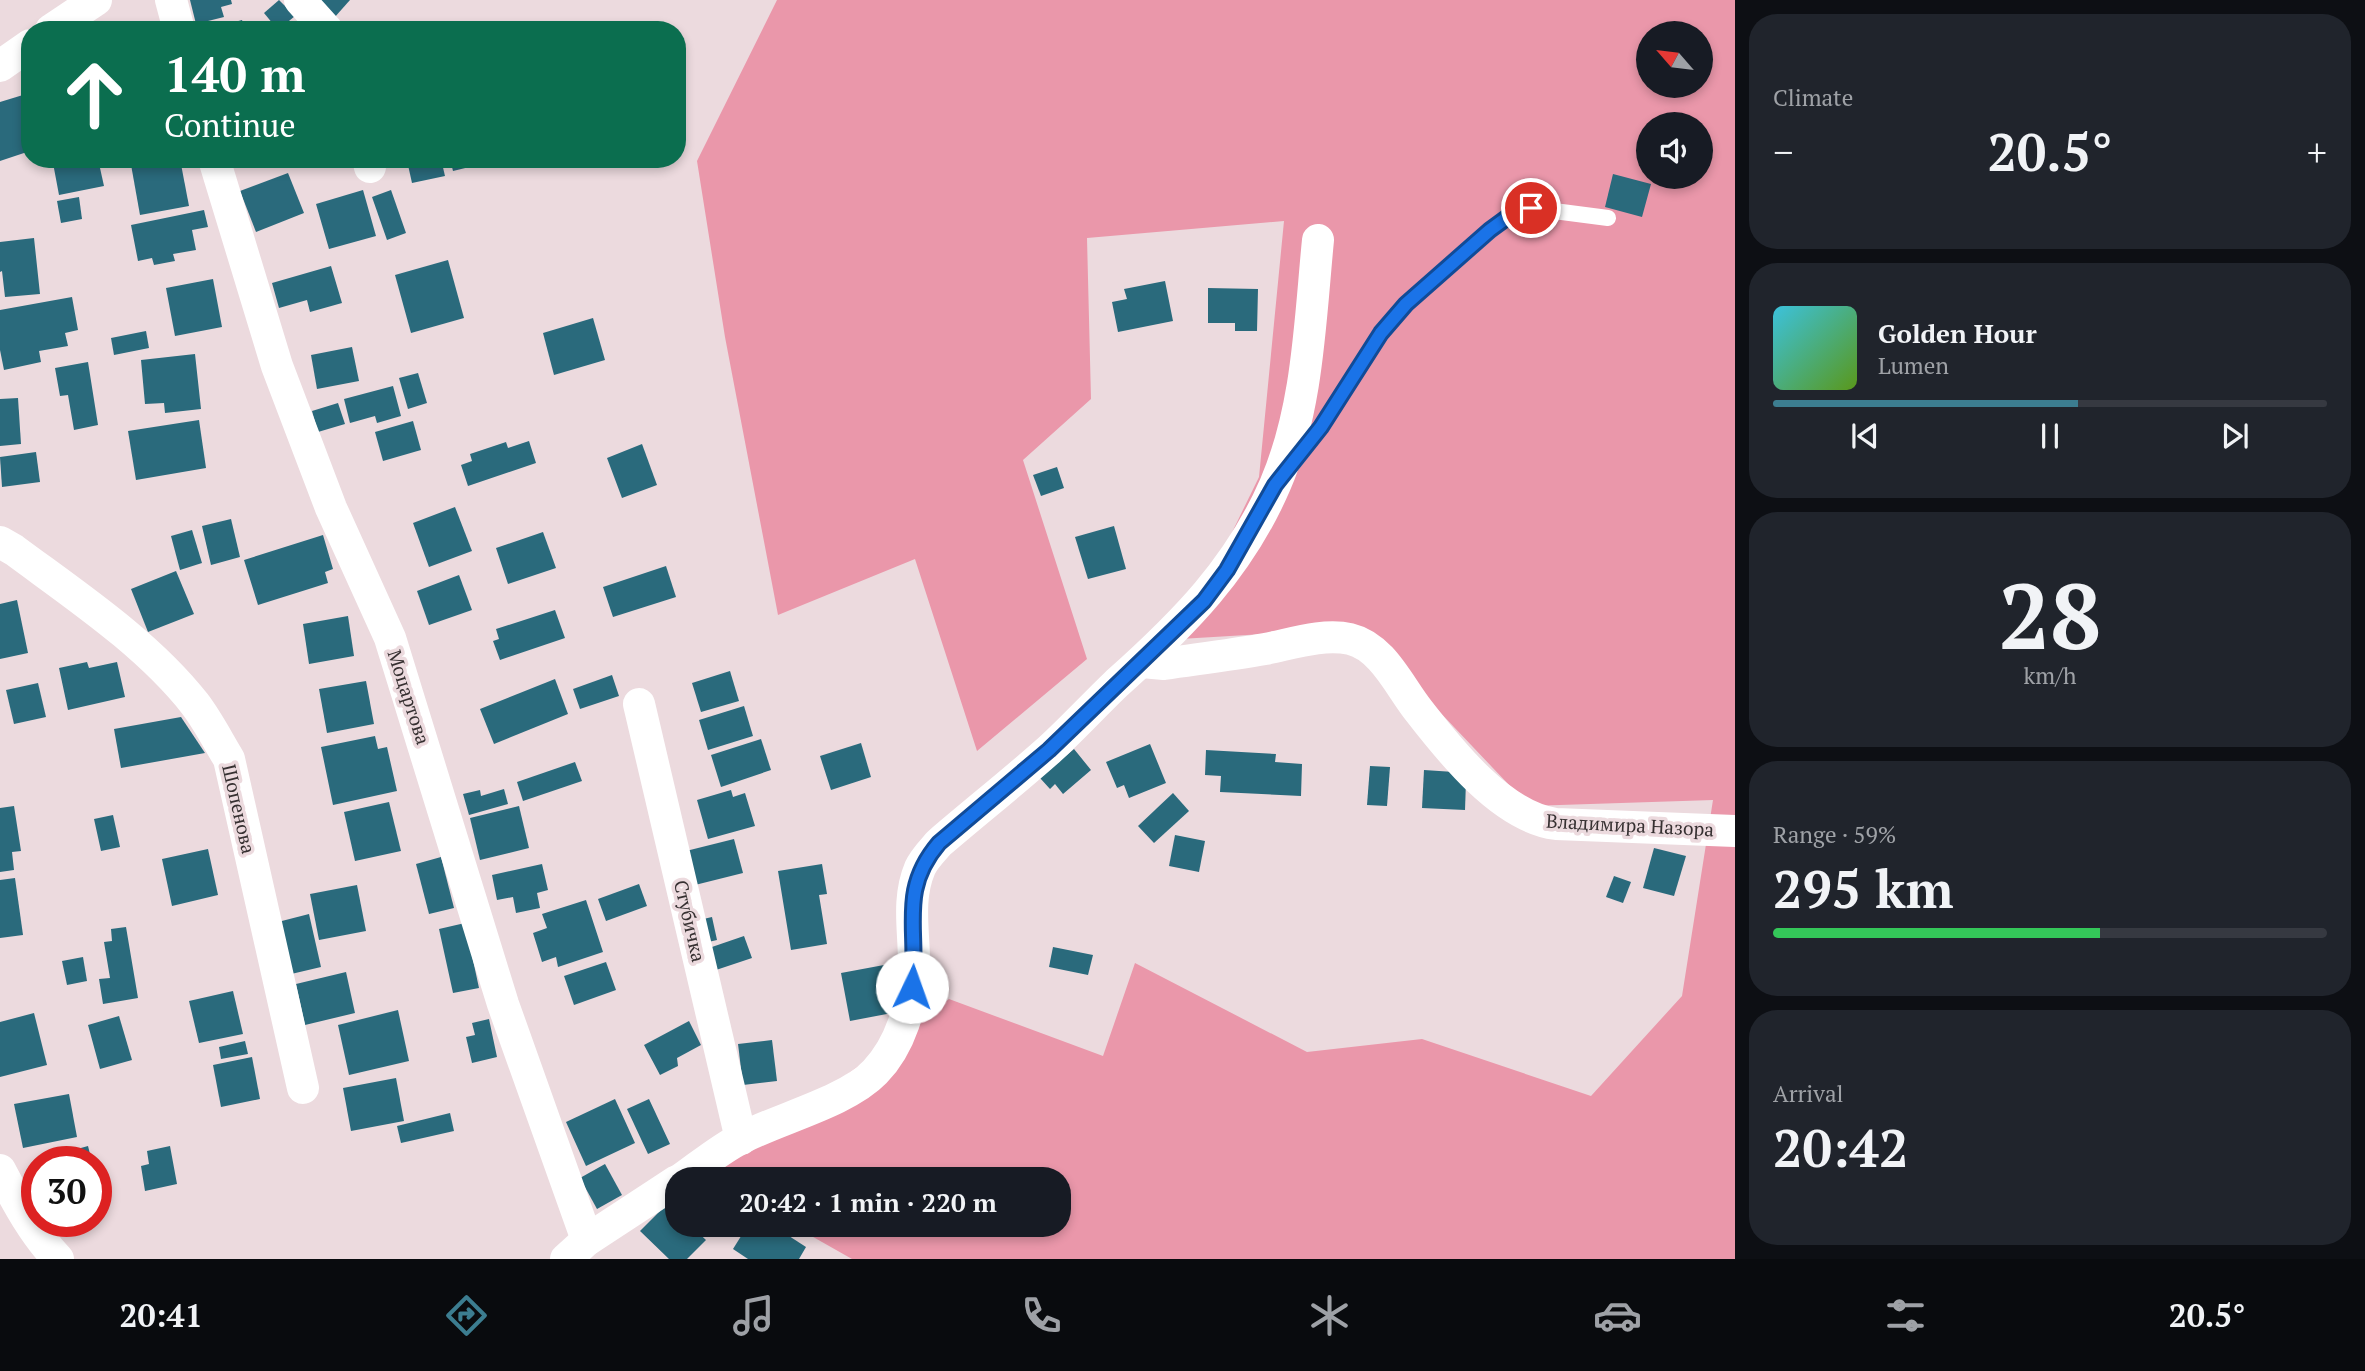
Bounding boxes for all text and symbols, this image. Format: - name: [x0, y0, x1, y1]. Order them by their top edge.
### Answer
- north arrow: [1636, 21, 1713, 98]
- map controls: [1636, 21, 1713, 189]
- text: 140 m: [164, 41, 306, 106]
- icon: ahead: [49, 49, 140, 140]
- text: Climate: [1773, 82, 1853, 113]
- text: Continue: [164, 104, 296, 146]
- button: sound: [1636, 112, 1713, 189]
- text: 20.5°: [1987, 117, 2113, 186]
- text: −: [1773, 127, 1793, 177]
- text: +: [2307, 127, 2327, 177]
- pin: [1501, 178, 1561, 238]
- icon: arrive: [1512, 189, 1550, 227]
- text: Golden Hour: [1878, 316, 2037, 350]
- text: Lumen: [1878, 350, 1949, 381]
- icon: previous: [1846, 417, 1884, 455]
- icon: pause: [2031, 417, 2069, 455]
- icon: next: [2216, 417, 2254, 455]
- text: 28: [1999, 554, 2101, 675]
- street label: Моцартова: [382, 646, 437, 748]
- text: km/h: [2023, 660, 2077, 691]
- street label: Шопенова: [217, 762, 262, 856]
- street label: Владимира Назора: [1546, 808, 1715, 841]
- text: Range · 59%: [1773, 819, 1896, 850]
- text: 295 km: [1773, 854, 1954, 923]
- street label: Стубичка: [669, 878, 712, 965]
- position arrow: [875, 950, 949, 1024]
- text: Arrival: [1773, 1078, 1844, 1109]
- text: 20:42: [1773, 1113, 1908, 1182]
- speed limit sign: 30: [21, 1146, 112, 1237]
- text: 20:42 · 1 min · 220 m: [739, 1185, 997, 1219]
- icon: directions: [442, 1291, 491, 1340]
- icon: music: [729, 1291, 778, 1340]
- icon: phone: [1017, 1291, 1066, 1340]
- icon: climate: [1305, 1291, 1354, 1340]
- icon: car: [1593, 1291, 1642, 1340]
- icon: filters: [1881, 1291, 1930, 1340]
- text: 20:41: [119, 1294, 203, 1336]
- text: 20.5°: [2169, 1294, 2246, 1336]

